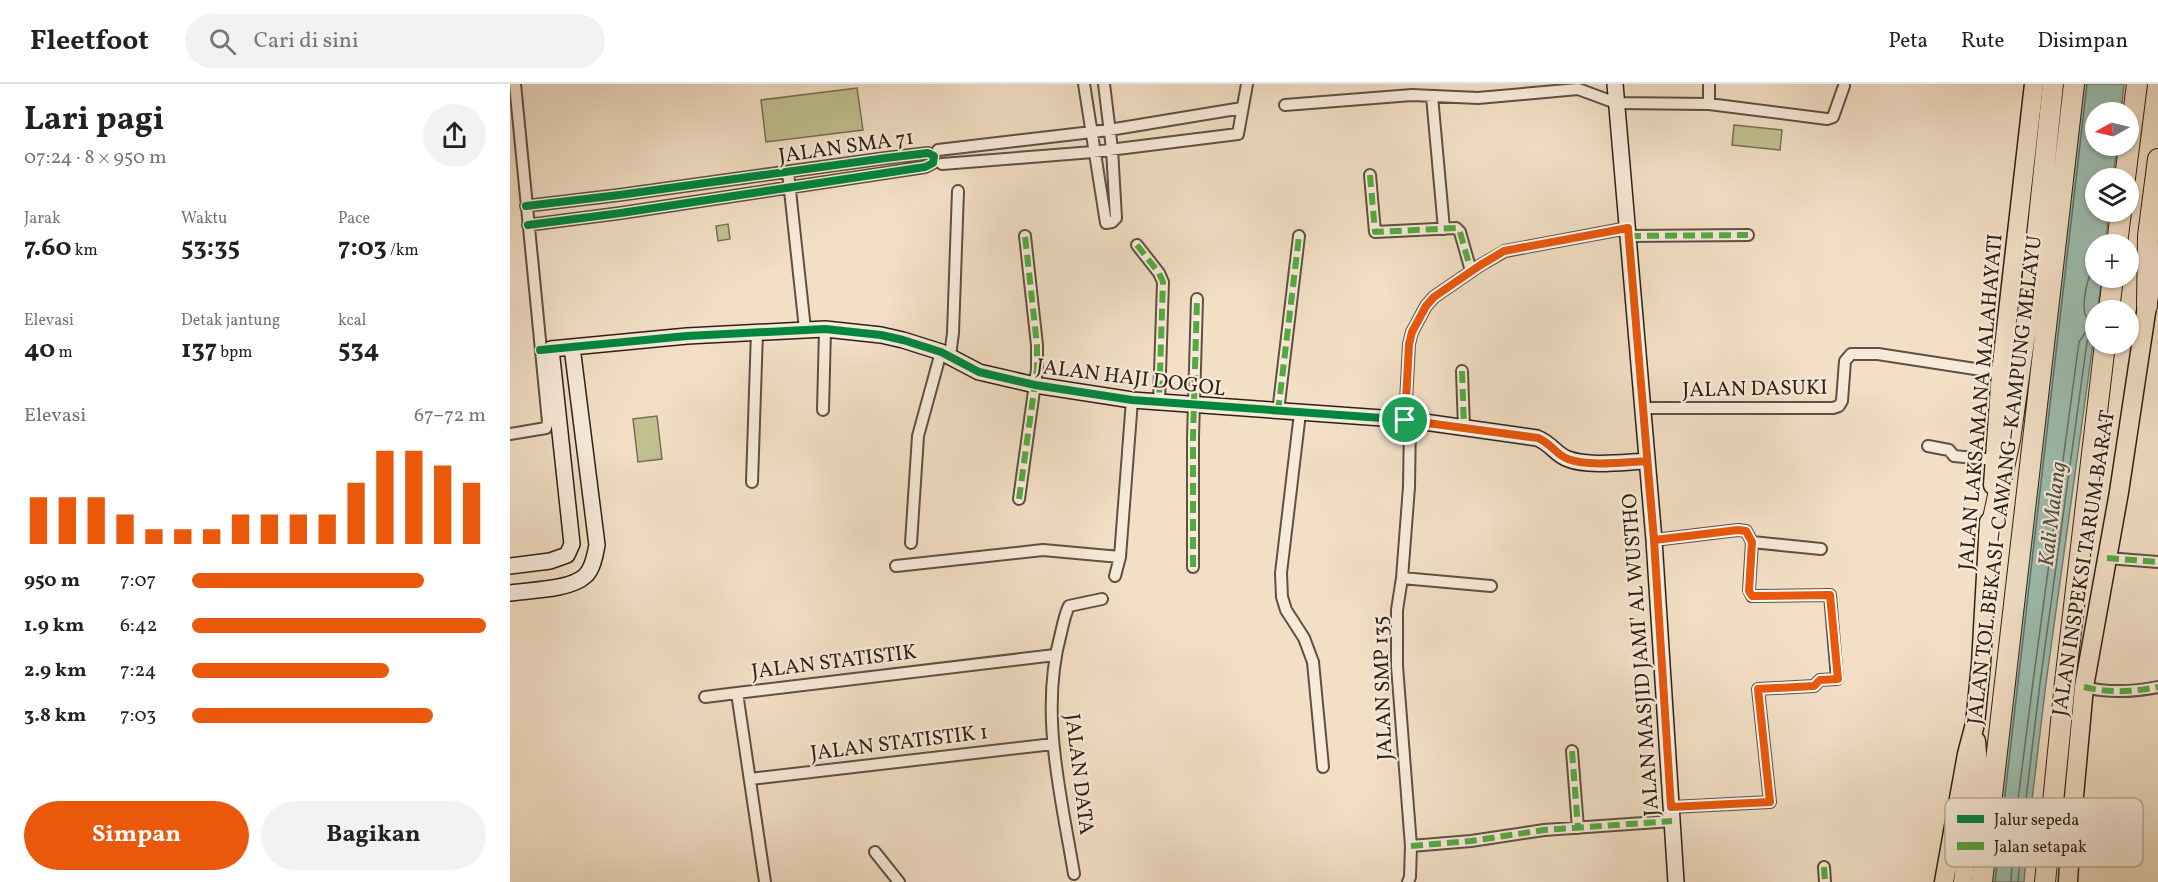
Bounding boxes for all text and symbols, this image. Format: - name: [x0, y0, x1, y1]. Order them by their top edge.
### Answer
- search box: [185, 14, 605, 68]
- text: Fleetfoot: [30, 22, 149, 61]
- icon: search: [206, 25, 239, 58]
- text: Cari di sini: [254, 26, 359, 57]
- text: Peta: [1889, 27, 1928, 56]
- text: Rute: [1961, 27, 2004, 56]
- text: Disimpan: [2037, 27, 2128, 56]
- text: Lari pagi: [24, 98, 164, 144]
- north arrow: [2085, 102, 2139, 156]
- map controls: [2085, 102, 2139, 354]
- button: share: [423, 104, 486, 167]
- street label: JALAN SMA 71: [777, 124, 916, 171]
- text: 07:24 · 8 × 950 m: [24, 144, 167, 172]
- button: layers: [2085, 168, 2139, 222]
- text: Jarak: [24, 208, 61, 230]
- text: Waktu: [181, 208, 227, 230]
- text: Pace: [338, 208, 370, 230]
- text: 7.60: [24, 230, 72, 266]
- text: 53:35: [181, 230, 240, 266]
- text: 7:03: [338, 230, 387, 266]
- street label: JALAN LAKSAMANA MALAHAYATI: [1952, 233, 2011, 572]
- street label: JALAN TOL BEKASI–CAWANG–KAMPUNG MELAYU: [1961, 234, 2050, 726]
- button: +: [2085, 234, 2139, 288]
- text: km: [72, 240, 98, 262]
- text: /km: [387, 240, 419, 262]
- button: −: [2085, 300, 2139, 354]
- text: Elevasi: [24, 310, 74, 332]
- text: Detak jantung: [181, 310, 280, 332]
- text: kcal: [338, 310, 366, 332]
- text: 40: [24, 332, 55, 368]
- text: 137: [181, 332, 217, 368]
- text: 534: [338, 332, 380, 368]
- text: m: [55, 342, 73, 364]
- text: bpm: [217, 342, 252, 364]
- street label: JALAN HAJI DOGOL: [1035, 353, 1227, 405]
- street label: JALAN DASUKI: [1682, 374, 1828, 405]
- pin: [1379, 394, 1430, 445]
- text: Elevasi: [24, 402, 86, 430]
- text: 67–72 m: [414, 402, 486, 430]
- icon: arrive: [1388, 403, 1421, 436]
- street label: JALAN INSPEKSI TARUM BARAT: [2046, 408, 2123, 718]
- water label: Kali Malang: [2032, 460, 2075, 569]
- street label: JALAN MASJID JAMI' AL WUSTHO: [1616, 492, 1667, 817]
- text: 950 m: [24, 567, 80, 595]
- text: 7:07: [120, 567, 156, 595]
- text: 1.9 km: [24, 612, 84, 640]
- text: 6:42: [120, 612, 158, 640]
- street label: JALAN SMP 135: [1366, 615, 1401, 761]
- street label: JALAN STATISTIK: [750, 638, 918, 687]
- text: 2.9 km: [24, 657, 87, 685]
- text: 7:24: [120, 657, 157, 685]
- text: 3.8 km: [24, 702, 86, 730]
- text: 7:03: [120, 702, 156, 730]
- street label: JALAN DATA: [1057, 712, 1100, 837]
- street label: JALAN STATISTIK 1: [809, 718, 990, 769]
- legend: [1945, 798, 2143, 867]
- button: Simpan: [24, 801, 249, 870]
- button: Bagikan: [261, 801, 486, 870]
- text: Jalur sepeda: [1994, 810, 2079, 832]
- text: Jalan setapak: [1994, 837, 2087, 859]

